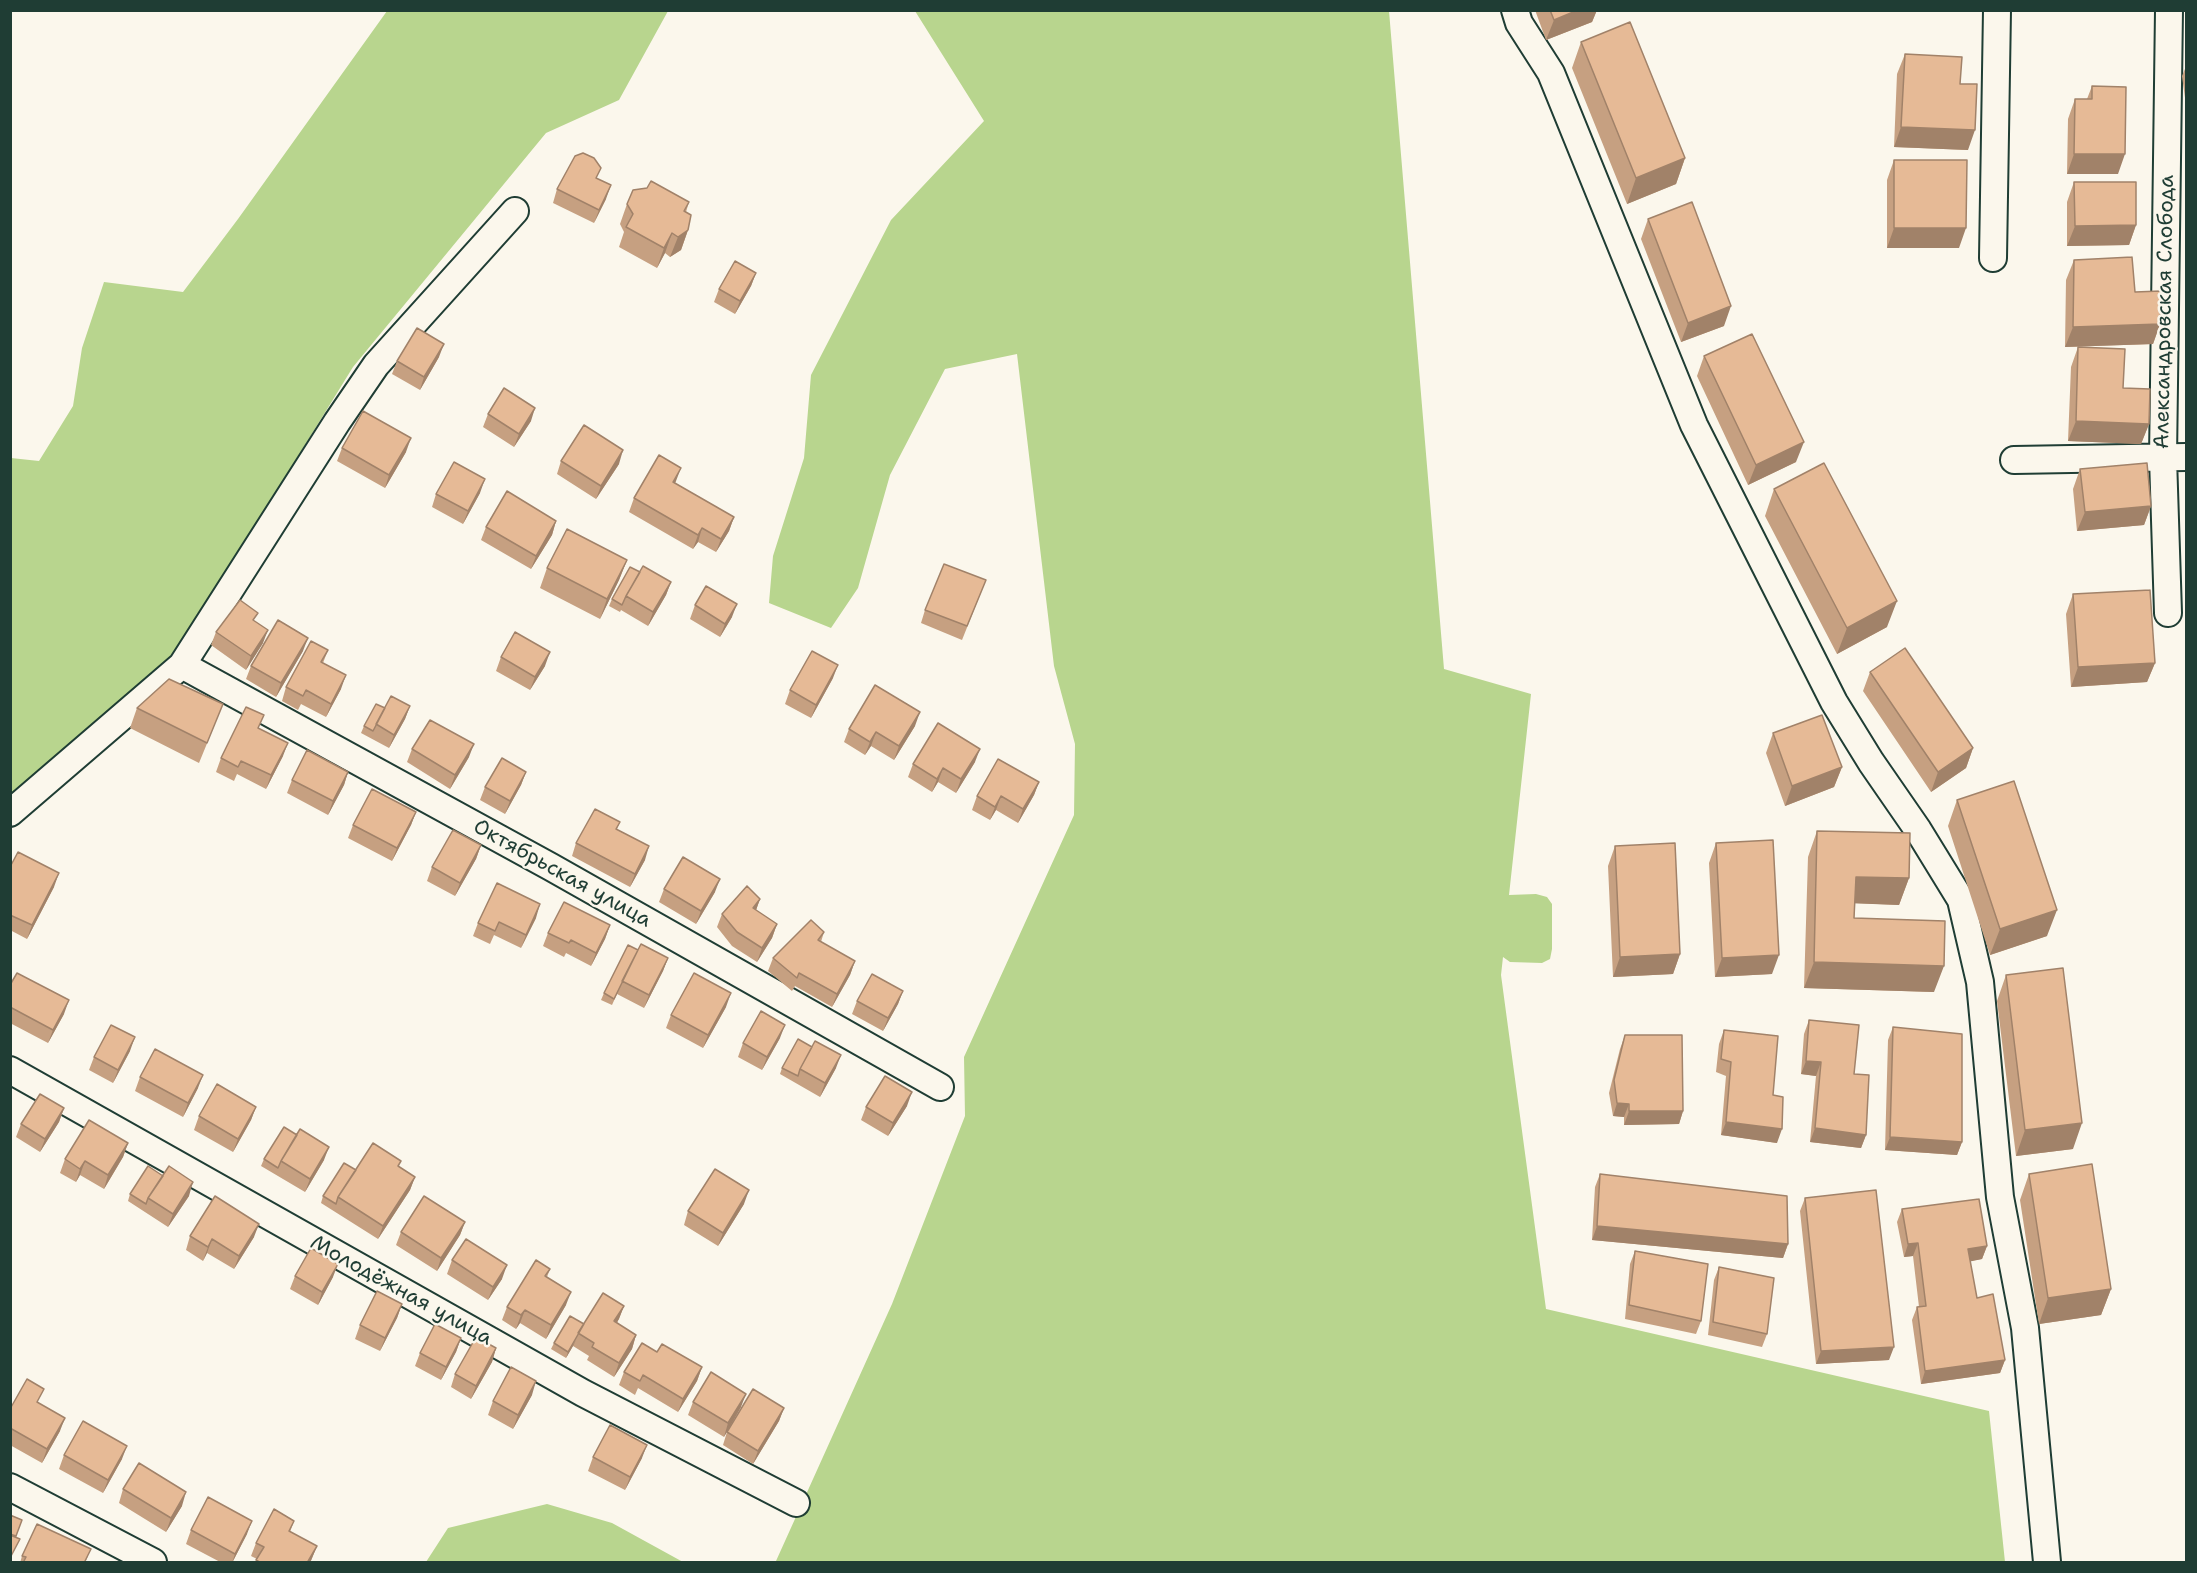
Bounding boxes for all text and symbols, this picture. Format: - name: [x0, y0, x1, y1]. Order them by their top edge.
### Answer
- street label: Александровская Слобода: [2150, 175, 2180, 449]
- street label: Октябрьская улица: [468, 815, 656, 933]
- street label: Молодёжная улица: [305, 1230, 497, 1352]

